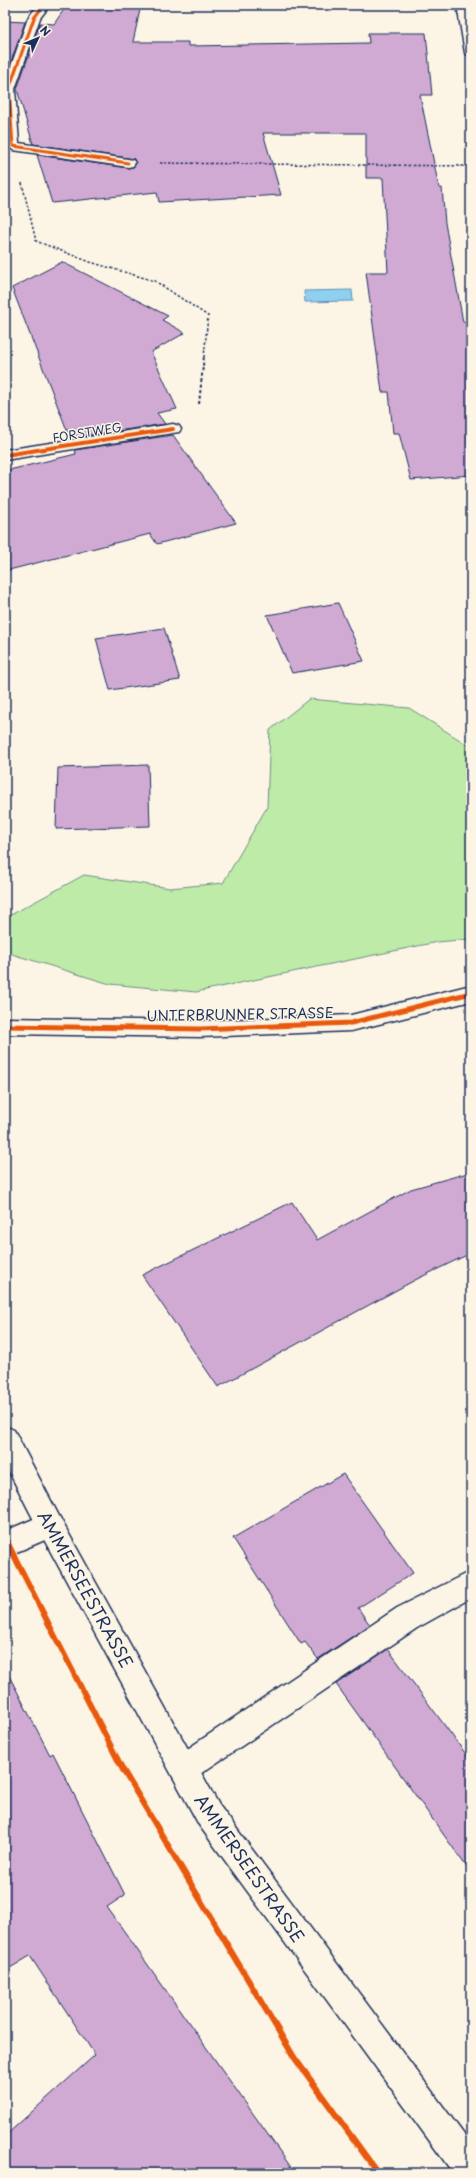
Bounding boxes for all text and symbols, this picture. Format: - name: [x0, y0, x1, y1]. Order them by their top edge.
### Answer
- north arrow: [18, 18, 58, 58]
- text: N: [36, 22, 55, 40]
- street label: FORSTWEG: [51, 418, 123, 446]
- street label: UNTERBRUNNER STRASSE: [146, 1002, 334, 1026]
- street label: AMMERSEESTRASSE: [32, 1506, 140, 1672]
- street label: AMMERSEESTRASSE: [189, 1788, 311, 1948]

